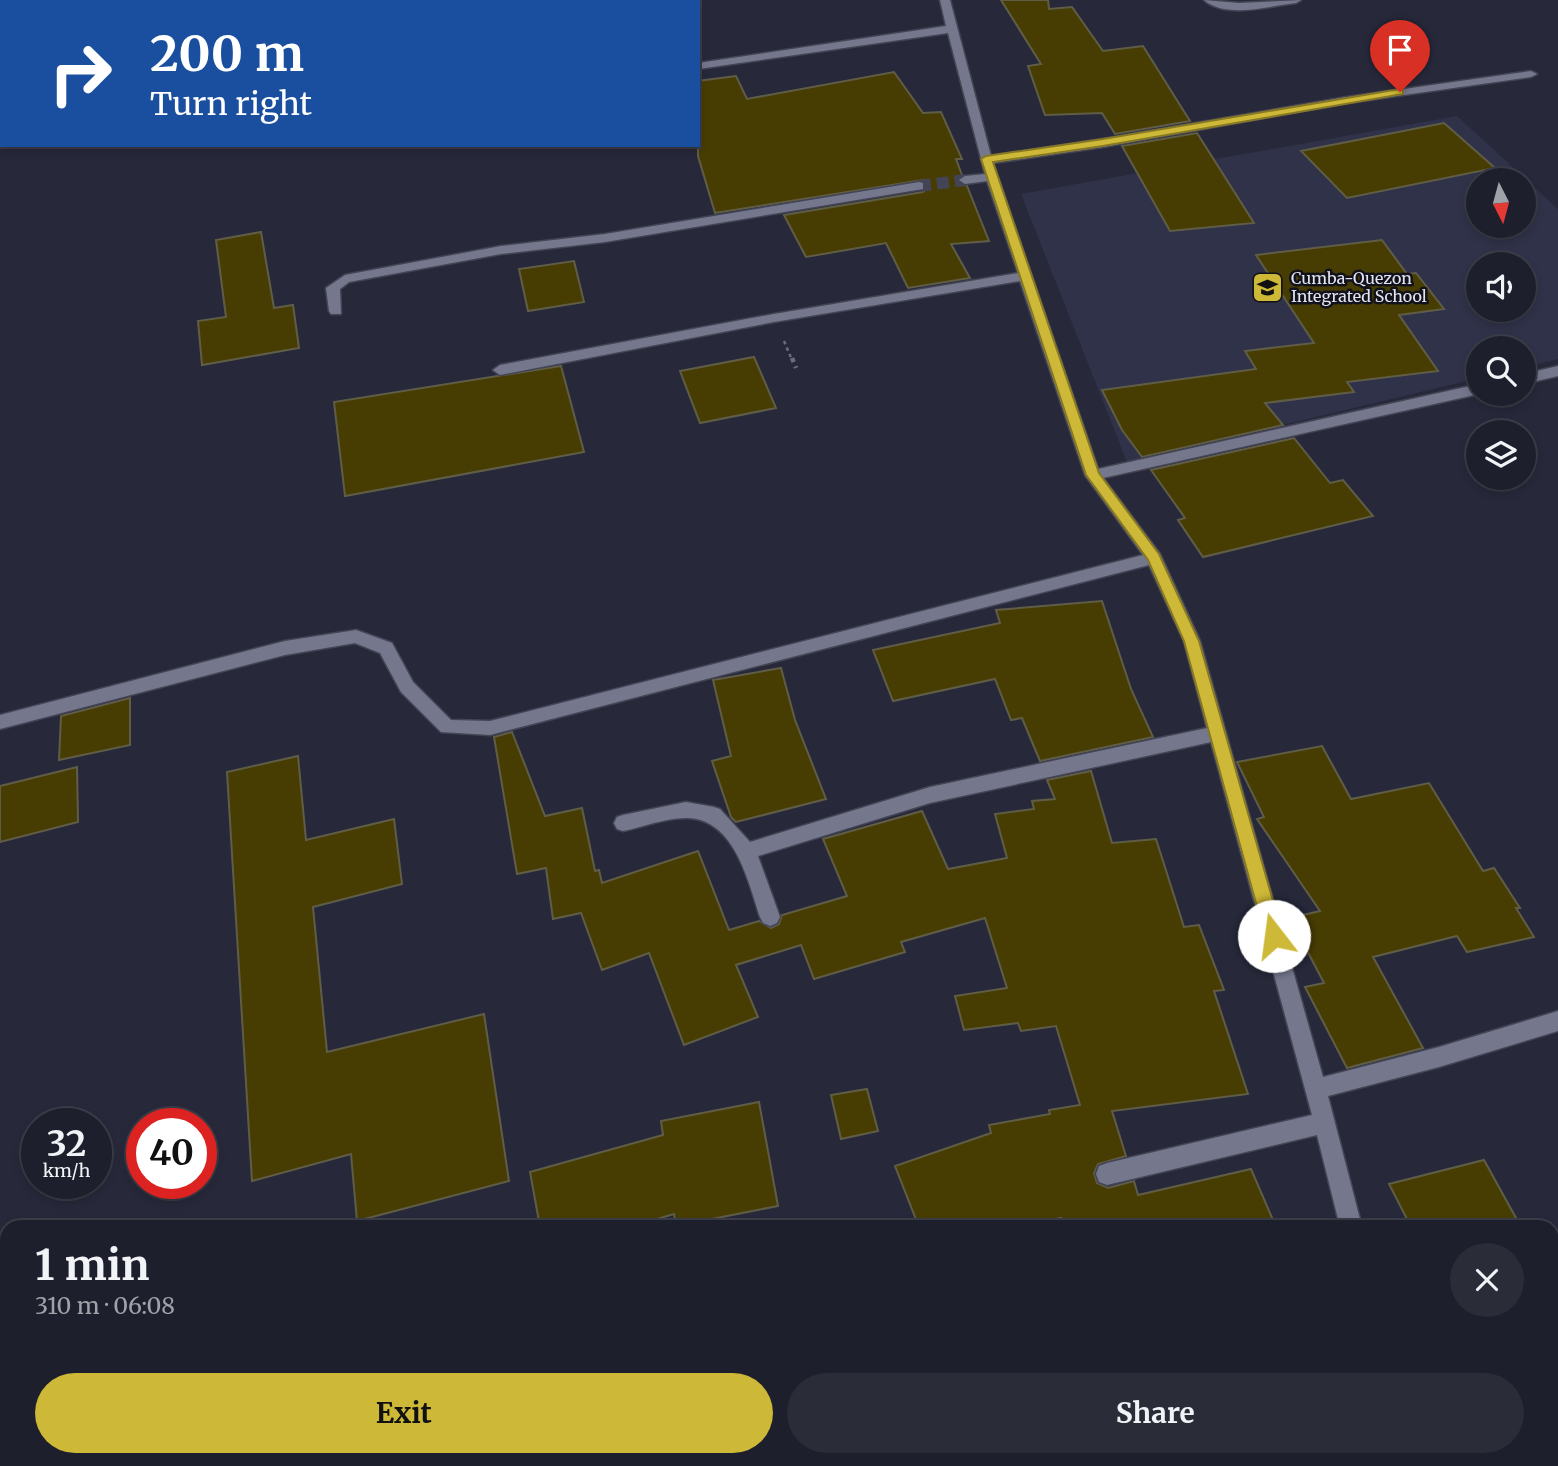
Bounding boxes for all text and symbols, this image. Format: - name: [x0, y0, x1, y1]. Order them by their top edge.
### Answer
- pin: [1370, 20, 1430, 92]
- text: 200 m: [150, 23, 304, 84]
- icon: right: [35, 28, 126, 119]
- icon: arrive: [1381, 31, 1419, 69]
- text: Turn right: [150, 84, 312, 124]
- north arrow: [1466, 168, 1536, 238]
- map controls: [1466, 168, 1536, 490]
- button: sound: [1466, 252, 1536, 322]
- place label: Cumba-Quezon Integrated School: [1291, 268, 1427, 306]
- school or university icon: Cumba-Quezon Integrated School: [1251, 270, 1285, 304]
- button: search: [1466, 336, 1536, 406]
- button: layers: [1466, 420, 1536, 490]
- position arrow: [1237, 899, 1311, 973]
- speed limit sign: 40: [126, 1108, 217, 1199]
- text: 32: [47, 1122, 86, 1166]
- text: km/h: [43, 1159, 90, 1182]
- text: 1 min: [35, 1239, 149, 1291]
- button: close: [1450, 1243, 1524, 1317]
- text: 310 m · 06:08: [35, 1291, 175, 1320]
- button: Exit: [35, 1373, 773, 1453]
- button: Share: [787, 1373, 1524, 1453]

